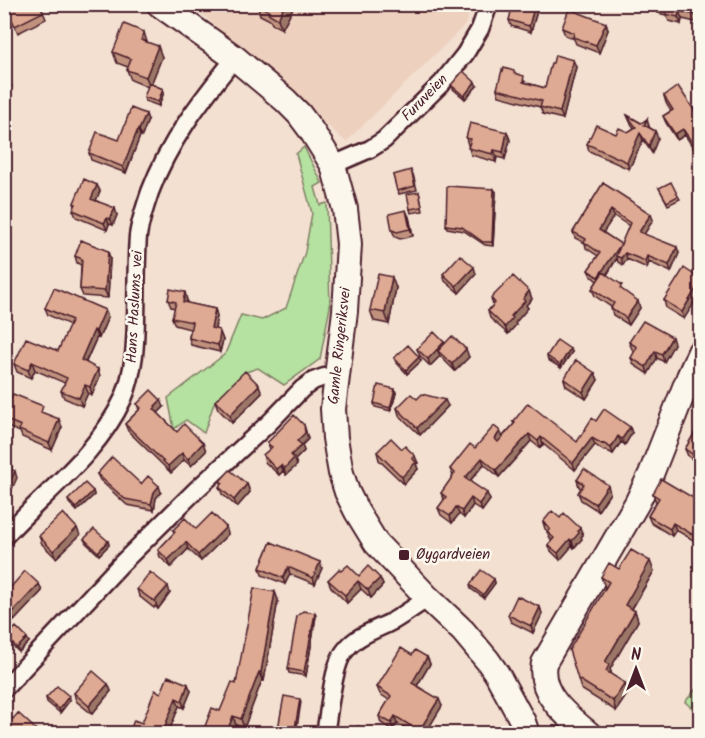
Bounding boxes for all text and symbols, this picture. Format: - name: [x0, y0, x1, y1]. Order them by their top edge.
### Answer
- street label: Furuveien: [396, 69, 454, 127]
- street label: Hans Haslums vei: [120, 249, 150, 364]
- street label: Gamle Ringeriksvei: [322, 285, 358, 406]
- place label: Øygardveien: [416, 543, 490, 567]
- marker: Øygardveien: [397, 548, 411, 562]
- north arrow: [606, 639, 666, 699]
- text: N: [631, 643, 641, 668]

